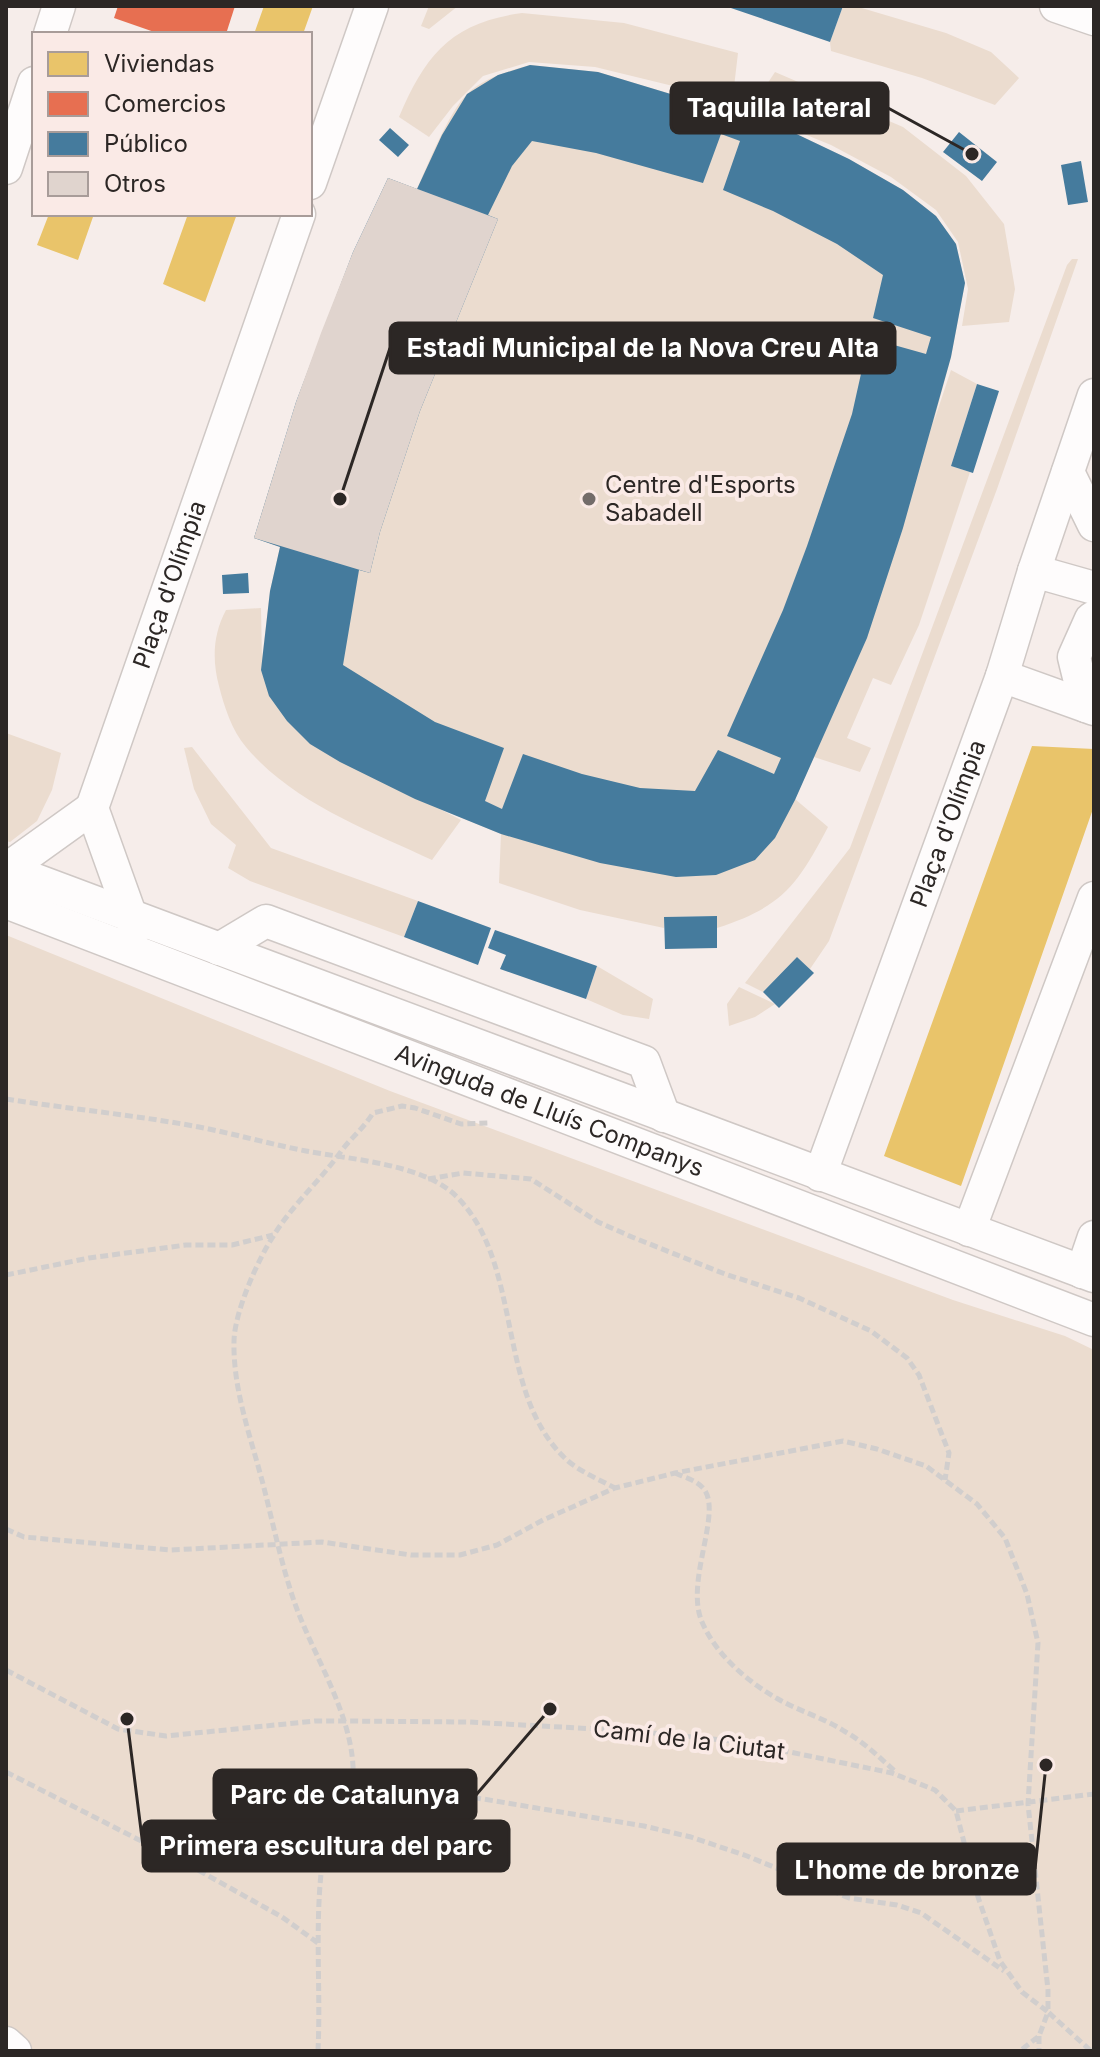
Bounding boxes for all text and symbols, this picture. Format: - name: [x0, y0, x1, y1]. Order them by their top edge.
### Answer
- legend: [32, 32, 312, 216]
- text: Viviendas: [104, 49, 215, 78]
- callout: Taquilla lateral: [671, 83, 888, 133]
- text: Comercios: [104, 89, 226, 118]
- text: Taquilla lateral: [687, 92, 871, 123]
- text: Público: [104, 129, 188, 158]
- text: Otros: [104, 169, 166, 198]
- callout: Estadi Municipal de la Nova Creu Alta: [390, 323, 895, 373]
- text: Estadi Municipal de la Nova Creu Alta: [407, 332, 879, 363]
- place label: Centre d'Esports Sabadell: [605, 470, 796, 527]
- marker: Centre d'Esports Sabadell: [580, 490, 598, 508]
- street label: Plaça d'Olímpia: [127, 497, 212, 672]
- street label: Plaça d'Olímpia: [904, 736, 991, 911]
- street label: Avinguda de Lluís Companys: [391, 1038, 708, 1183]
- street label: Camí de la Ciutat: [592, 1713, 787, 1766]
- callout: Parc de Catalunya: [214, 1770, 476, 1820]
- text: Parc de Catalunya: [230, 1779, 460, 1810]
- callout: Primera escultura del parc: [143, 1821, 509, 1871]
- text: Primera escultura del parc: [159, 1830, 493, 1861]
- callout: L'home de bronze: [778, 1844, 1035, 1894]
- text: L'home de bronze: [794, 1854, 1020, 1885]

